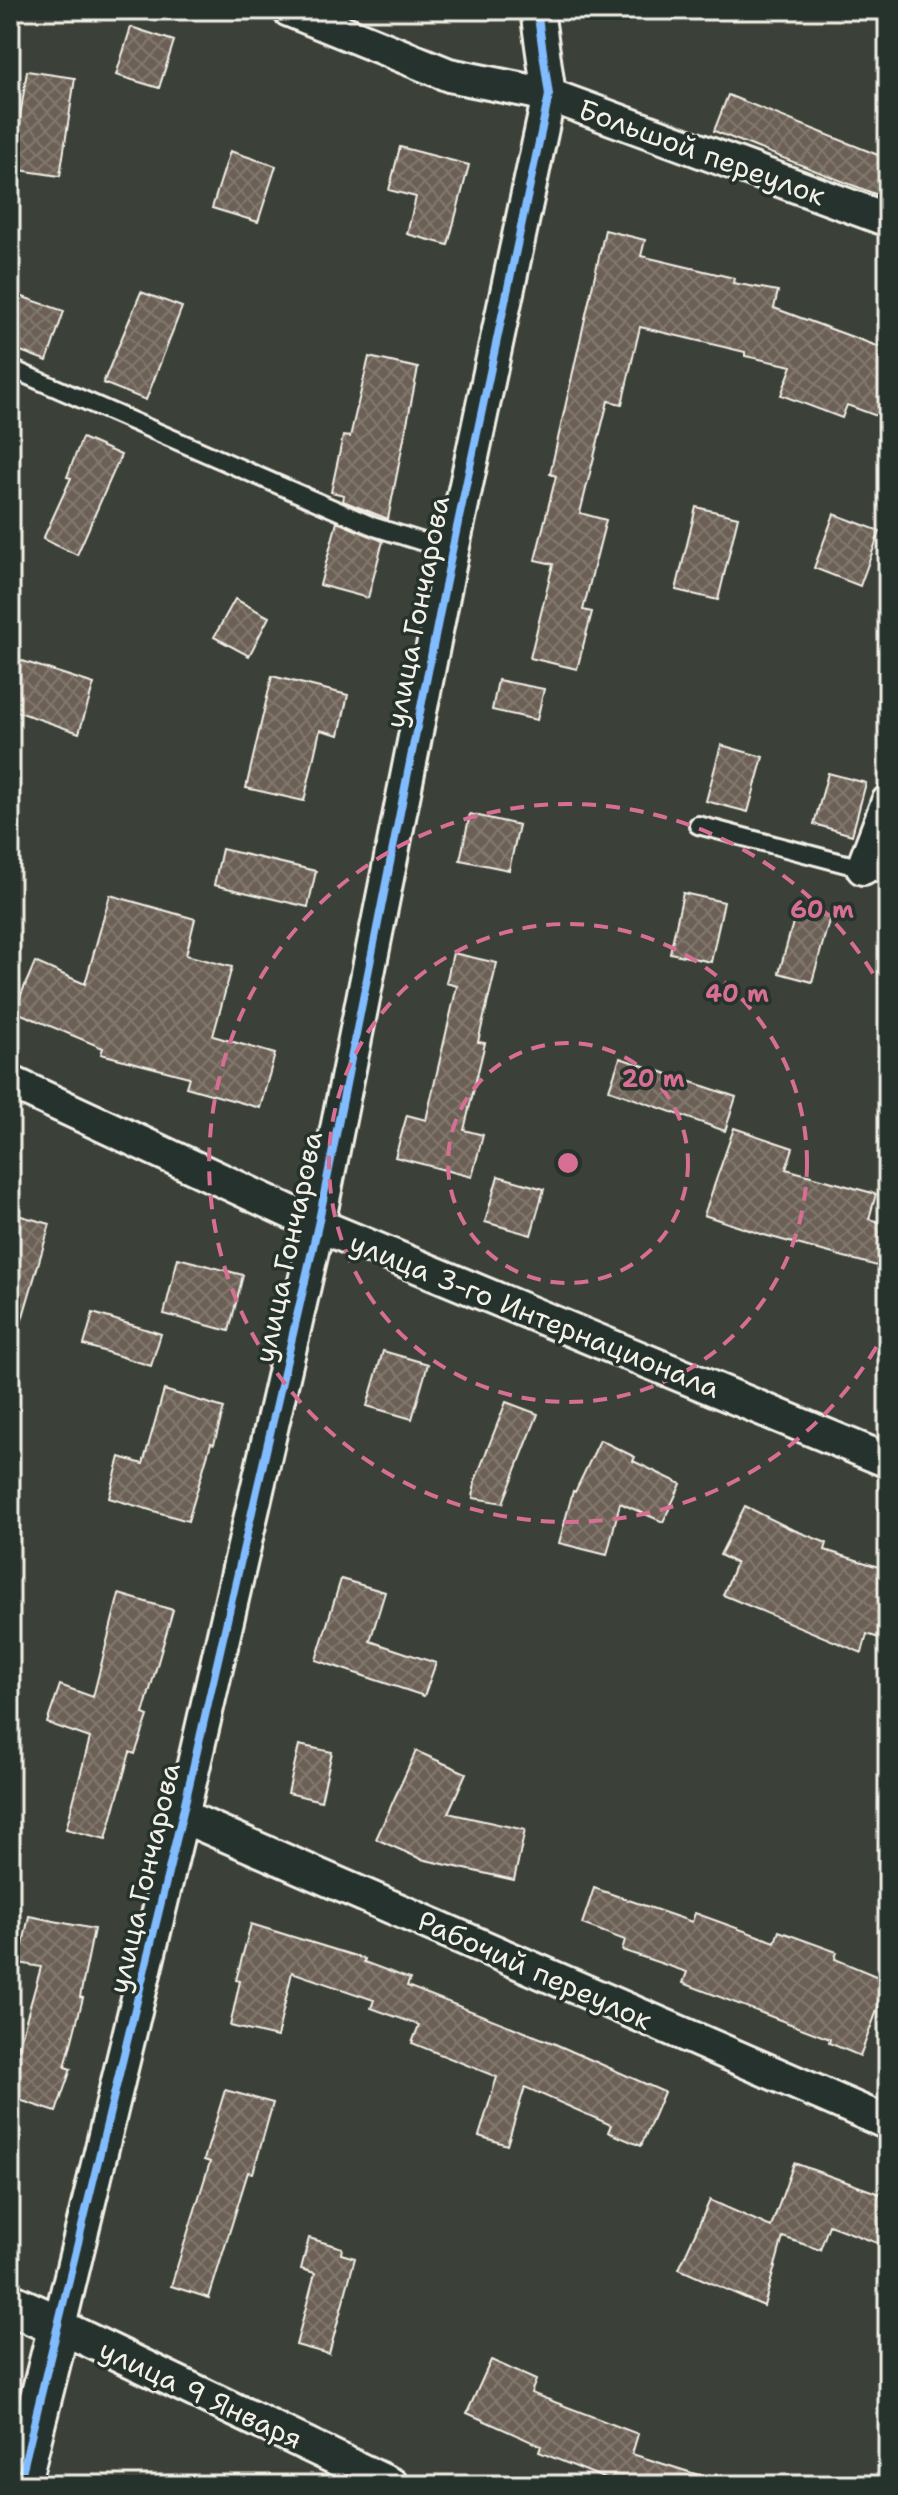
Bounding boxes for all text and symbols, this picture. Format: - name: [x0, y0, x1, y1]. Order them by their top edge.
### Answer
- street label: Большой переулок: [573, 90, 831, 214]
- street label: улица Гончарова: [376, 493, 458, 731]
- text: 60 m: [790, 894, 854, 926]
- text: 40 m: [705, 978, 769, 1010]
- text: 20 m: [621, 1063, 685, 1095]
- street label: улица Гончарова: [245, 1128, 331, 1366]
- centre of rings: [554, 1149, 582, 1177]
- street label: улица 3-го Интернационала: [344, 1223, 726, 1407]
- street label: улица Гончарова: [99, 1759, 189, 1997]
- street label: Рабочий переулок: [412, 1901, 658, 2039]
- street label: улица 9 Января: [93, 2330, 309, 2458]

